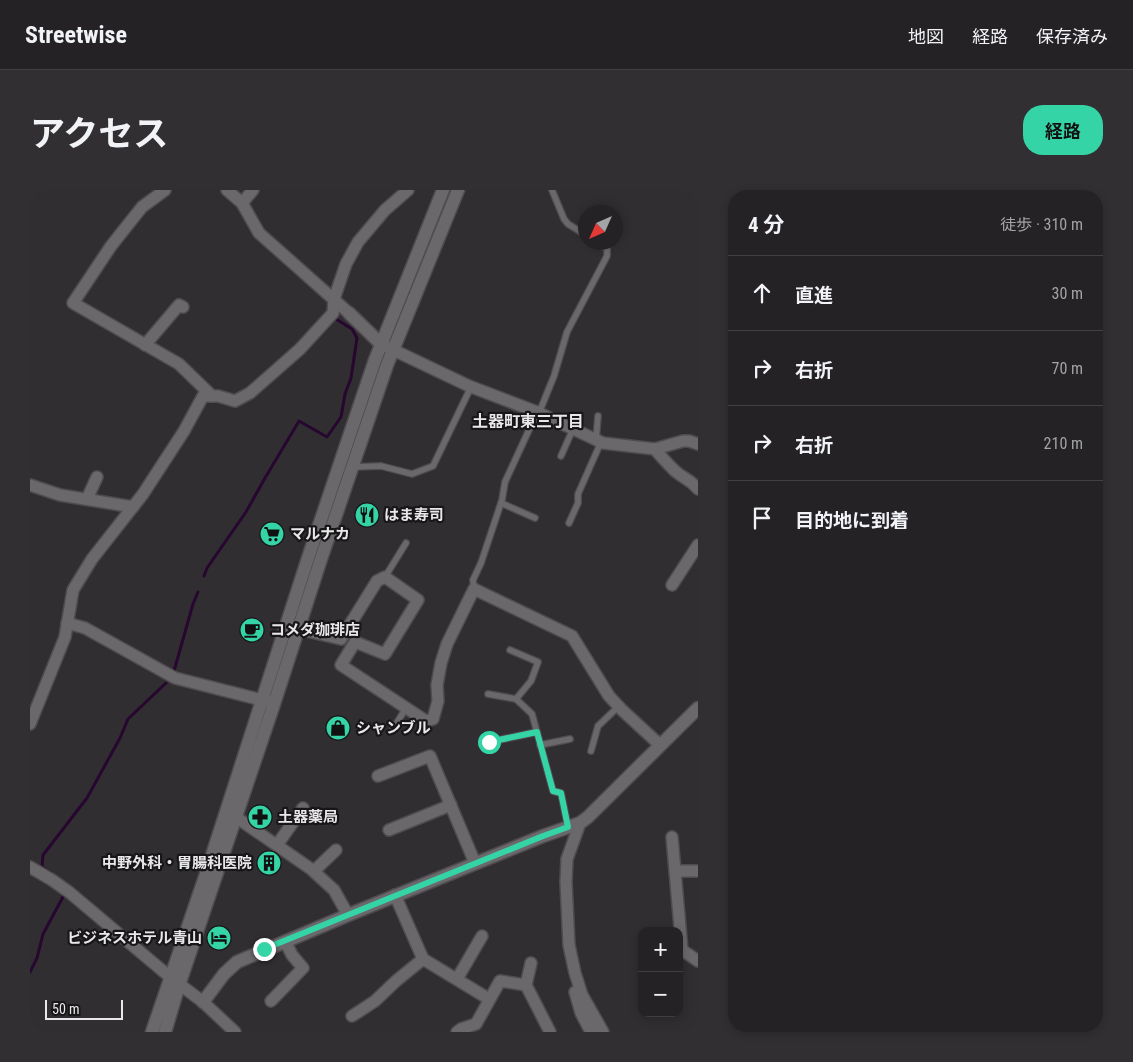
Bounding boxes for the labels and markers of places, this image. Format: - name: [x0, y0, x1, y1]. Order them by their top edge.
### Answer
- restaurant icon: はま寿司: [354, 502, 380, 528]
- place label: はま寿司: [384, 506, 444, 524]
- supermarket icon: マルナカ: [259, 521, 285, 547]
- place label: マルナカ: [290, 525, 350, 543]
- cafe icon: コメダ珈琲店: [239, 617, 265, 643]
- place label: コメダ珈琲店: [270, 621, 360, 639]
- shop icon: シャンブル: [325, 715, 351, 741]
- place label: シャンブル: [356, 719, 431, 737]
- pharmacy icon: 土器薬局: [247, 804, 273, 830]
- place label: 土器薬局: [278, 808, 338, 826]
- building icon: 中野外科・胃腸科医院: [256, 850, 282, 876]
- place label: 中野外科・胃腸科医院: [102, 854, 252, 872]
- hotel icon: ビジネスホテル青山: [206, 925, 232, 951]
- place label: ビジネスホテル青山: [67, 929, 202, 947]

